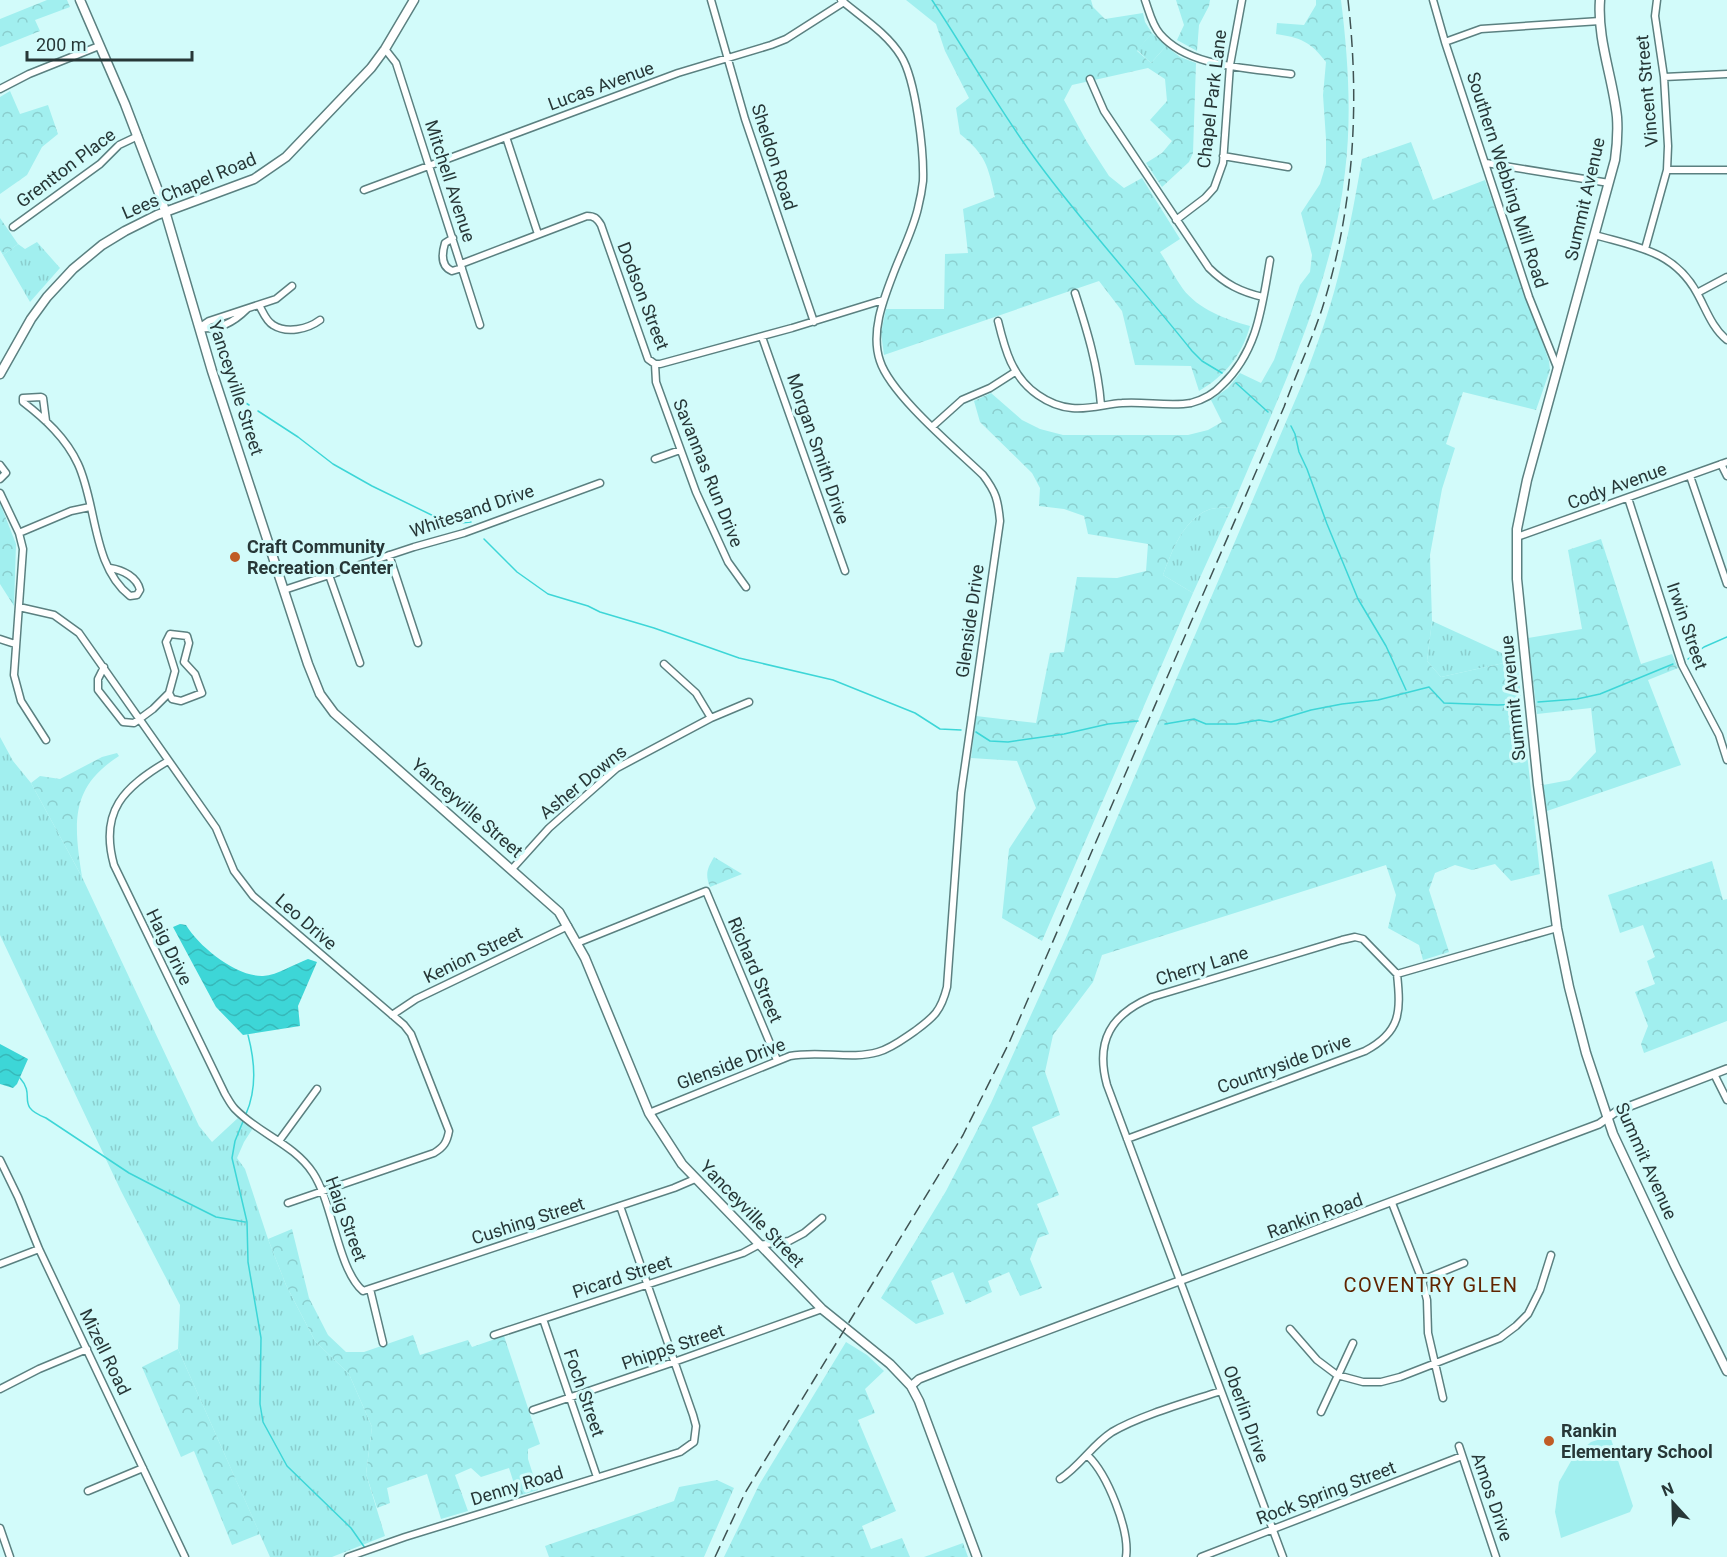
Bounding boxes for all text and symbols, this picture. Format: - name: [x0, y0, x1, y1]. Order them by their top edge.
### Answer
- scale bar: [27, 24, 192, 62]
- street label: Chapel Park Lane: [1193, 28, 1230, 170]
- text: 200 m: [36, 34, 87, 55]
- street label: Vincent Street: [1631, 34, 1662, 148]
- street label: Lucas Avenue: [545, 57, 657, 114]
- street label: Southern Webbing Mill Road: [1463, 69, 1552, 290]
- street label: Sheldon Road: [747, 101, 802, 213]
- street label: Mitchell Avenue: [421, 117, 480, 244]
- street label: Grentton Place: [12, 124, 119, 212]
- street label: Summit Avenue: [1560, 135, 1609, 263]
- street label: Lees Chapel Road: [119, 148, 259, 223]
- street label: Dodson Street: [613, 239, 674, 353]
- street label: Yanceyville Street: [205, 318, 268, 458]
- street label: Morgan Smith Drive: [783, 371, 854, 527]
- street label: Savannas Run Drive: [669, 396, 748, 550]
- street label: Cody Avenue: [1564, 458, 1669, 513]
- street label: Whitesand Drive: [407, 479, 537, 542]
- place label: Craft Community Recreation Center: [247, 536, 393, 578]
- marker: Craft Community Recreation Center: [228, 550, 242, 564]
- street label: Glenside Drive: [951, 563, 988, 679]
- street label: Irwin Street: [1663, 579, 1712, 672]
- street label: Summit Avenue: [1495, 634, 1530, 762]
- street label: Asher Downs: [535, 740, 630, 823]
- street label: Yanceyville Street: [407, 754, 527, 862]
- street label: Leo Drive: [271, 889, 341, 954]
- street label: Haig Drive: [142, 905, 197, 988]
- street label: Richard Street: [724, 914, 787, 1026]
- street label: Kenion Street: [420, 922, 526, 987]
- street label: Cherry Lane: [1153, 942, 1251, 990]
- street label: Countryside Drive: [1214, 1030, 1354, 1097]
- street label: Glenside Drive: [674, 1033, 788, 1094]
- street label: Summit Avenue: [1611, 1099, 1682, 1223]
- street label: Yanceyville Street: [696, 1156, 809, 1272]
- street label: Haig Street: [321, 1173, 372, 1264]
- street label: Rankin Road: [1264, 1189, 1365, 1243]
- street label: Cushing Street: [469, 1192, 587, 1249]
- street label: Picard Street: [570, 1251, 674, 1302]
- district label: COVENTRY GLEN: [1344, 1273, 1518, 1297]
- street label: Mizell Road: [76, 1305, 135, 1398]
- street label: Phipps Street: [619, 1319, 727, 1374]
- street label: Foch Street: [560, 1346, 609, 1440]
- street label: Oberlin Drive: [1219, 1362, 1274, 1465]
- place label: Rankin Elementary School: [1561, 1420, 1713, 1462]
- marker: Rankin Elementary School: [1542, 1434, 1556, 1448]
- street label: Amos Drive: [1468, 1450, 1517, 1544]
- street label: Rock Spring Street: [1253, 1456, 1399, 1529]
- street label: Denny Road: [468, 1462, 566, 1510]
- north arrow: [1643, 1473, 1703, 1533]
- text: N: [1659, 1479, 1676, 1500]

